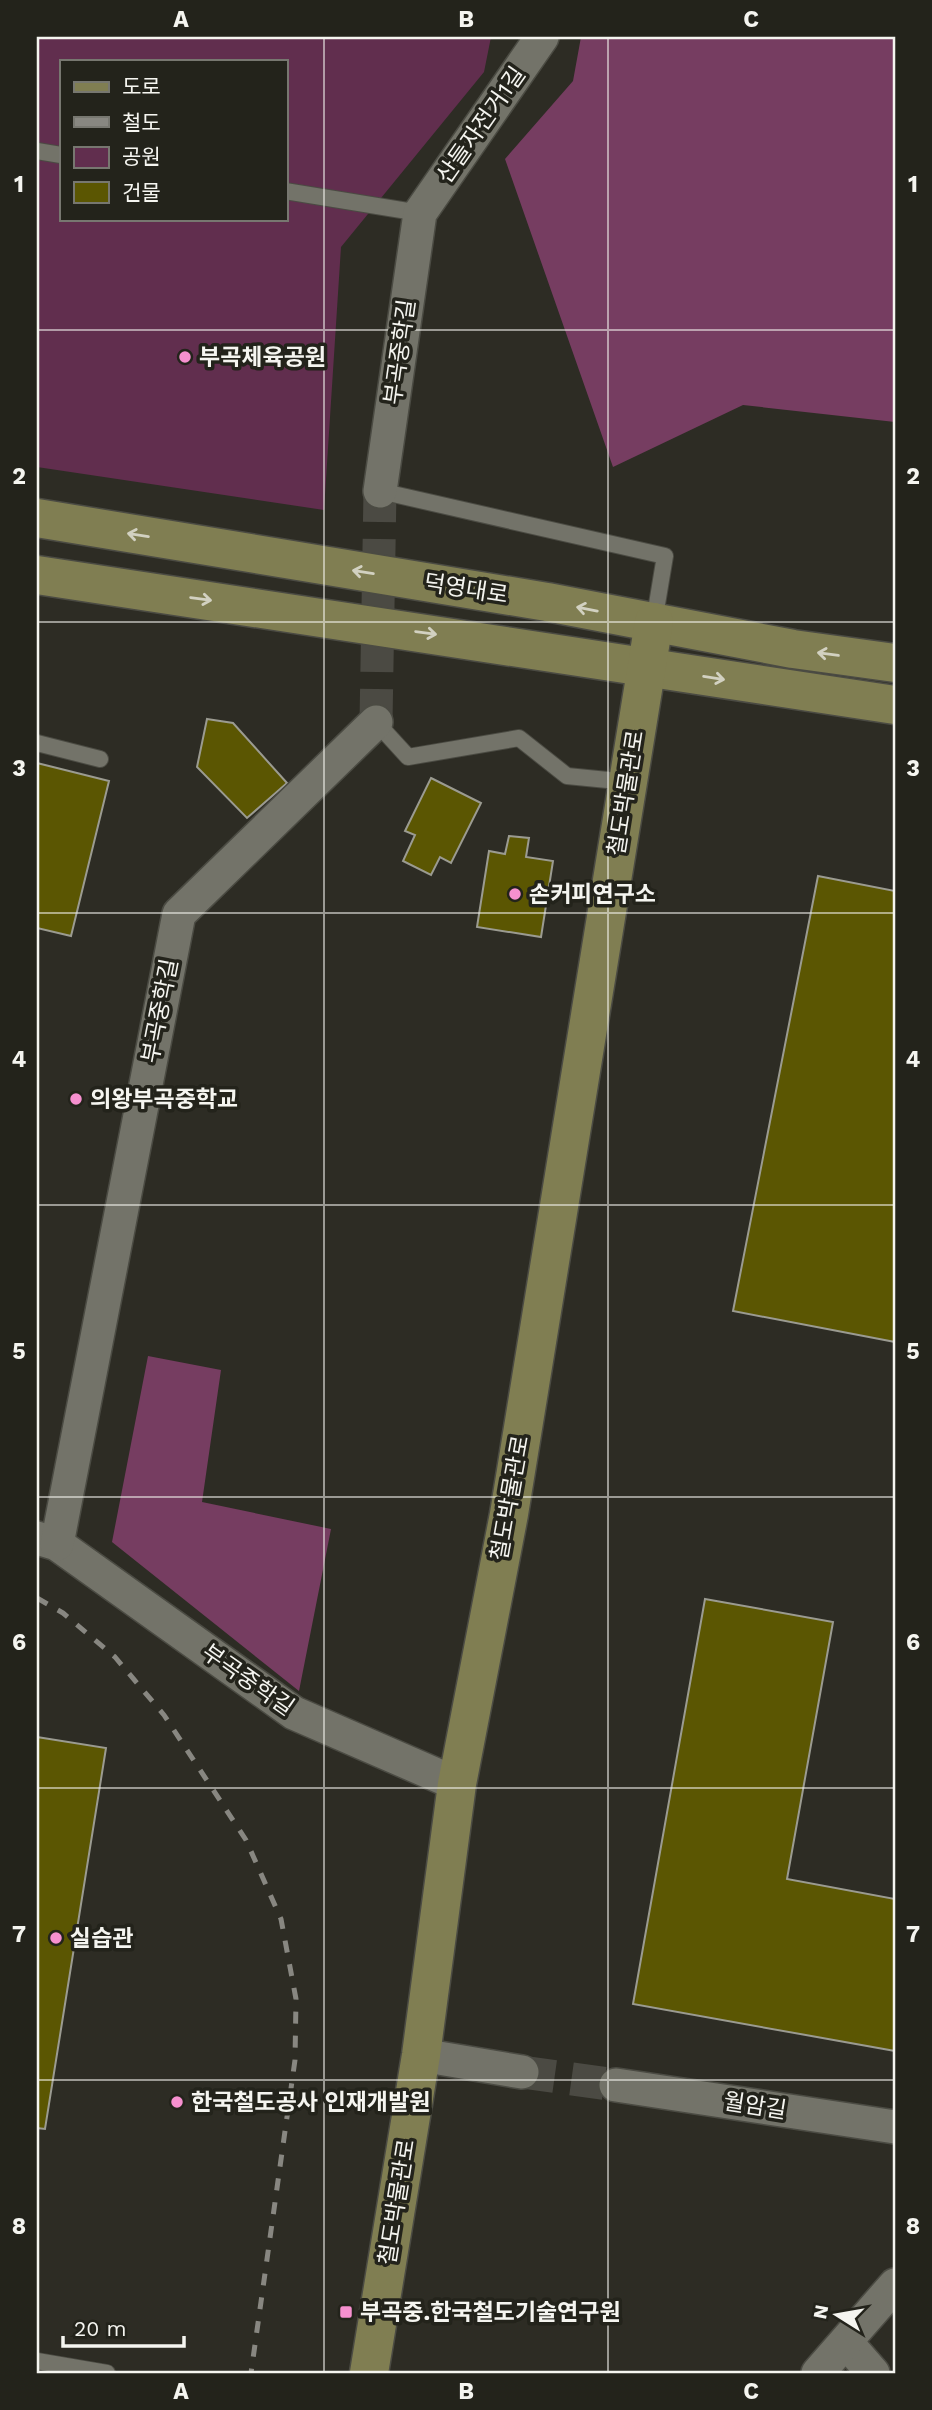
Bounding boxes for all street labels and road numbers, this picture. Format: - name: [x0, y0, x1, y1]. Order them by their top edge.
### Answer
- street label: 산들자전거1길: [431, 62, 531, 188]
- street label: 부곡중학길: [379, 298, 421, 406]
- street label: 덕영대로: [422, 569, 510, 609]
- street label: 철도박물관로: [603, 728, 649, 858]
- street label: 부곡중학길: [137, 956, 183, 1066]
- street label: 철도박물관로: [486, 1433, 534, 1563]
- street label: 부곡중학길: [197, 1639, 299, 1721]
- street label: 월암길: [722, 2088, 788, 2124]
- street label: 철도박물관로: [374, 2137, 420, 2267]

